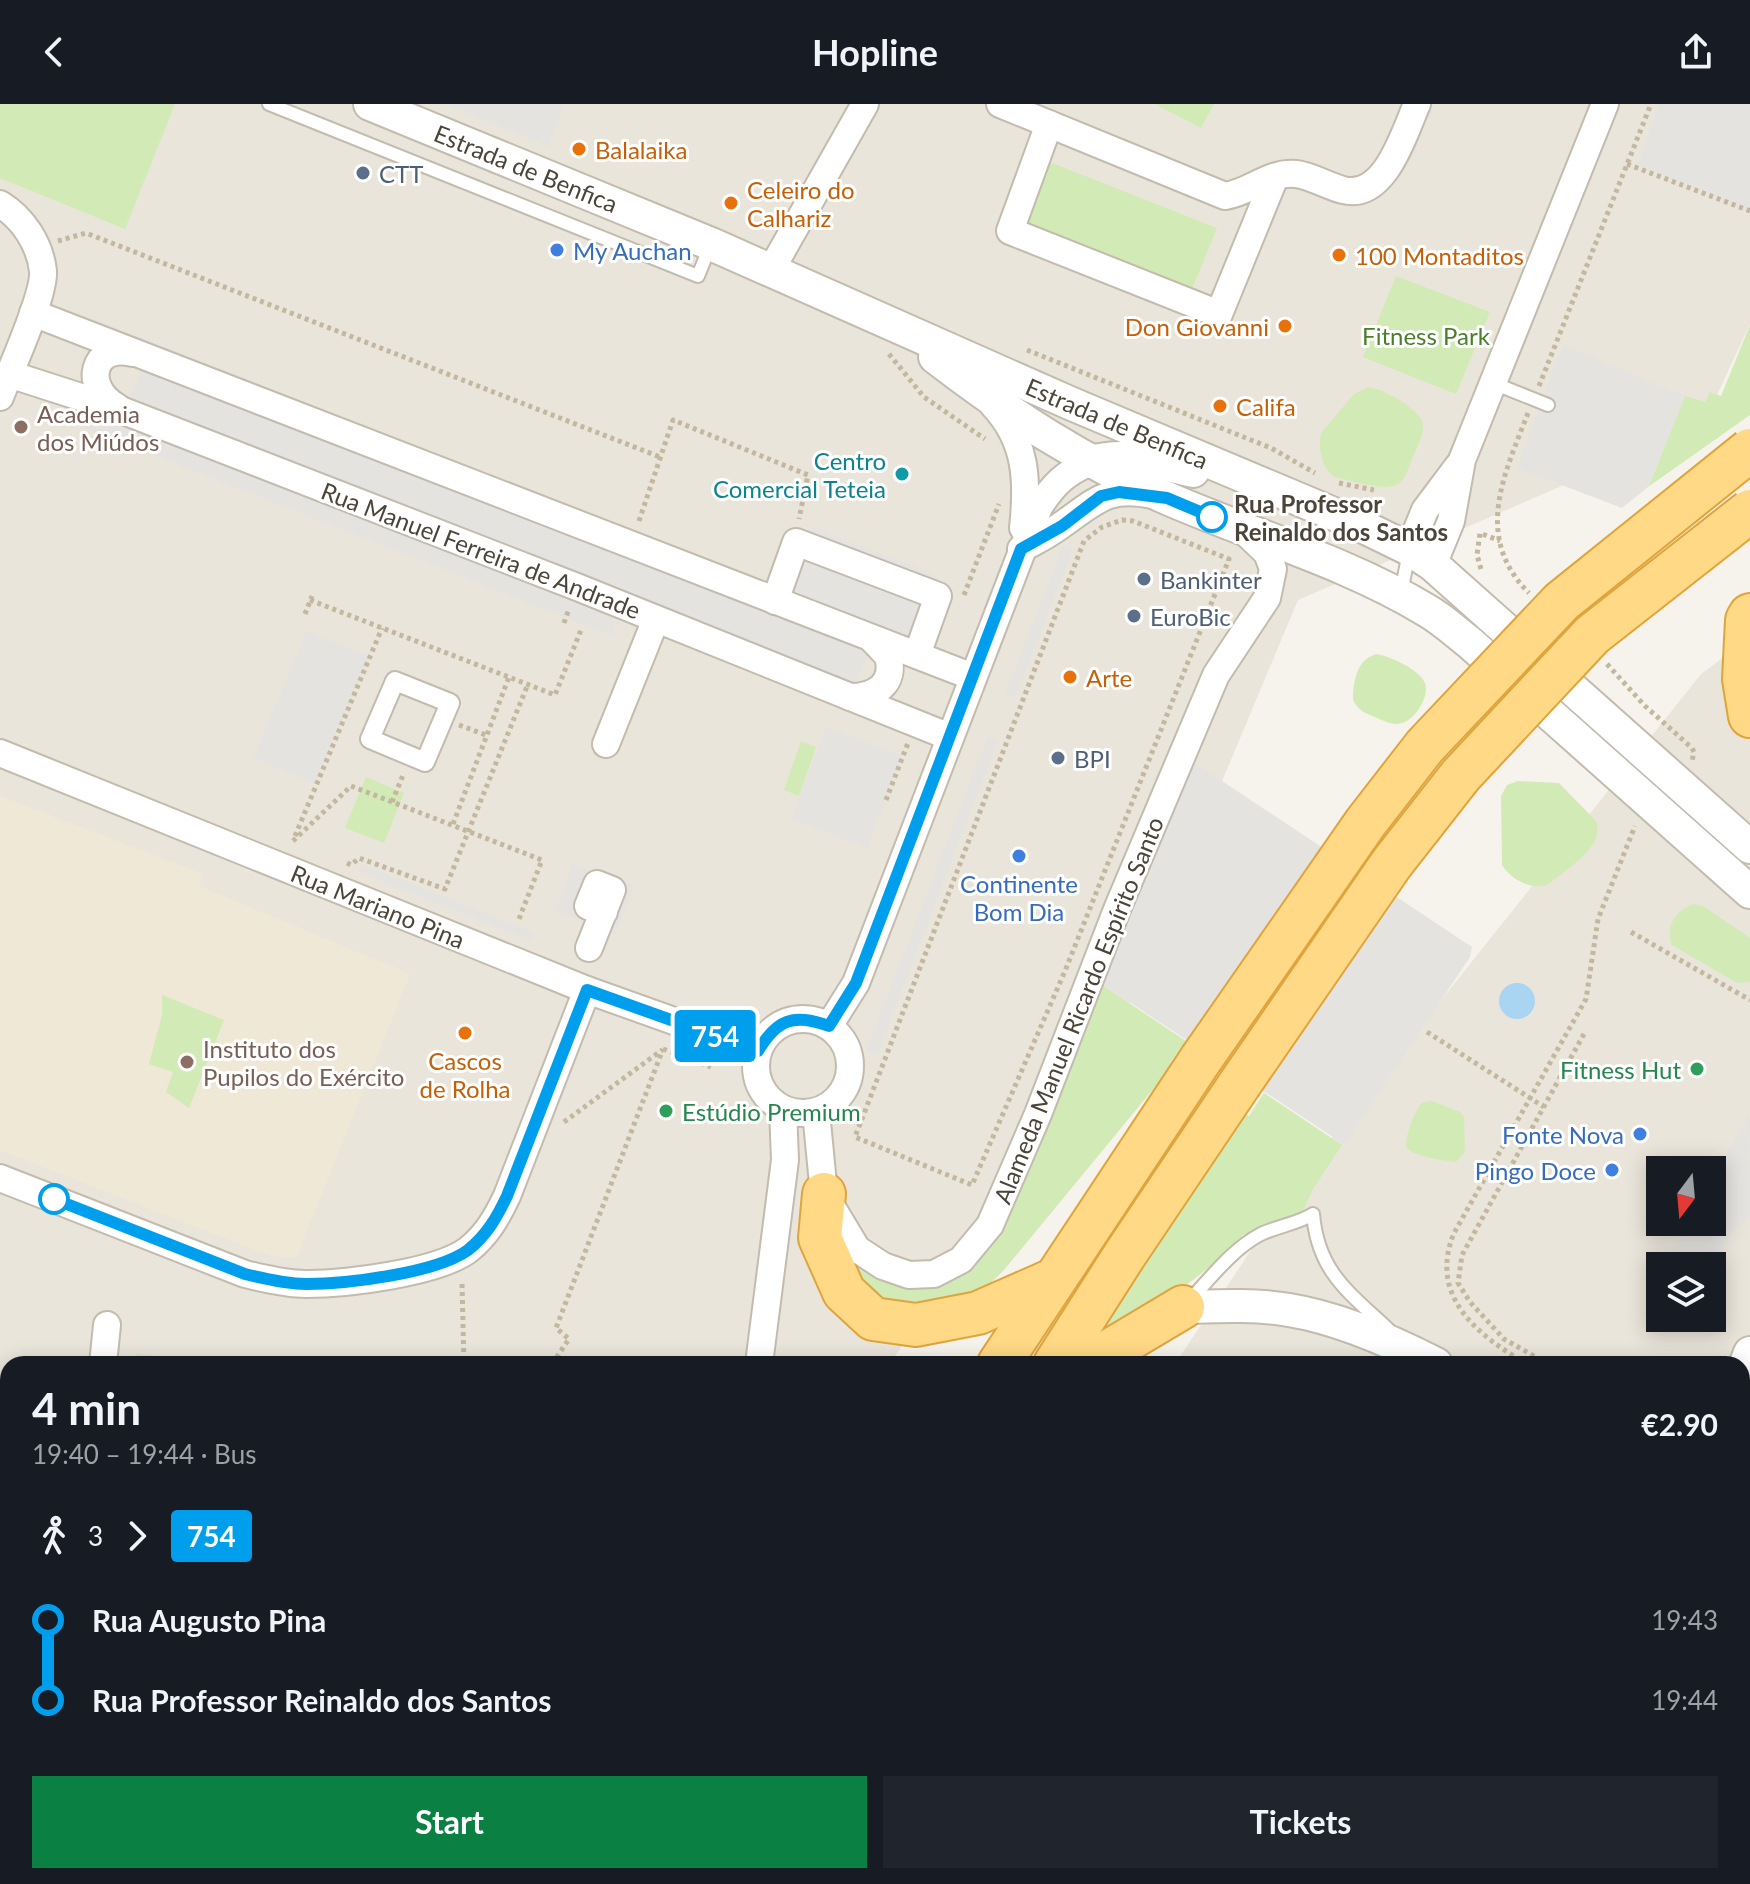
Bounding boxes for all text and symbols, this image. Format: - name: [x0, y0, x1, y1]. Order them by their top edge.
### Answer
- icon: back: [32, 30, 76, 74]
- text: Hopline: [812, 30, 938, 74]
- icon: share: [1674, 30, 1718, 74]
- street label: Estrada de Benfica: [430, 118, 622, 218]
- place label: Balalaika: [595, 135, 687, 164]
- marker: Balalaika: [570, 140, 588, 158]
- place label: CTT: [379, 159, 423, 188]
- marker: CTT: [354, 164, 372, 182]
- place label: Celeiro do Calhariz: [747, 175, 855, 232]
- marker: Celeiro do Calhariz: [722, 194, 740, 212]
- place label: My Auchan: [573, 236, 692, 265]
- marker: My Auchan: [548, 241, 566, 259]
- place label: 100 Montaditos: [1355, 241, 1524, 270]
- marker: 100 Montaditos: [1330, 246, 1348, 264]
- place label: Don Giovanni: [1125, 312, 1269, 341]
- marker: Don Giovanni: [1276, 317, 1294, 335]
- park label: Fitness Park: [1362, 321, 1491, 350]
- street label: Estrada de Benfica: [1021, 372, 1213, 474]
- place label: Califa: [1236, 392, 1296, 421]
- marker: Califa: [1211, 397, 1229, 415]
- place label: Academia dos Miúdos: [37, 399, 159, 456]
- marker: Academia dos Miúdos: [12, 418, 30, 436]
- place label: Centro Comercial Teteia: [713, 446, 886, 503]
- marker: Centro Comercial Teteia: [893, 465, 911, 483]
- street label: Rua Manuel Ferreira de Andrade: [317, 476, 645, 624]
- place label: Rua Professor Reinaldo dos Santos: [1234, 489, 1448, 546]
- marker: Rua Professor Reinaldo dos Santos: [1197, 502, 1227, 532]
- place label: Bankinter: [1160, 565, 1262, 594]
- marker: Bankinter: [1135, 570, 1153, 588]
- place label: EuroBic: [1150, 602, 1231, 631]
- marker: EuroBic: [1125, 607, 1143, 625]
- place label: Arte: [1086, 663, 1132, 692]
- marker: Arte: [1061, 668, 1079, 686]
- place label: BPI: [1074, 744, 1111, 773]
- marker: BPI: [1049, 749, 1067, 767]
- street label: Alameda Manuel Ricardo Espírito Santo: [987, 812, 1169, 1208]
- marker: Continente Bom Dia: [1010, 847, 1028, 865]
- street label: Rua Mariano Pina: [287, 858, 469, 954]
- place label: Continente Bom Dia: [960, 869, 1078, 926]
- line badge: 754: [669, 1010, 761, 1062]
- text: 754: [691, 1019, 739, 1053]
- marker: Cascos de Rolha: [456, 1024, 474, 1042]
- place label: Instituto dos Pupilos do Exército: [203, 1034, 404, 1091]
- place label: Cascos de Rolha: [419, 1046, 511, 1103]
- marker: Instituto dos Pupilos do Exército: [178, 1053, 196, 1071]
- place label: Fitness Hut: [1560, 1055, 1681, 1084]
- marker: Fitness Hut: [1688, 1060, 1706, 1078]
- place label: Estúdio Premium: [682, 1097, 861, 1126]
- marker: Estúdio Premium: [657, 1102, 675, 1120]
- place label: Fonte Nova: [1502, 1120, 1624, 1149]
- marker: Fonte Nova: [1631, 1125, 1649, 1143]
- place label: Pingo Doce: [1475, 1156, 1596, 1185]
- north arrow: [1646, 1156, 1726, 1236]
- map controls: [1646, 1156, 1726, 1332]
- marker: Pingo Doce: [1603, 1161, 1621, 1179]
- unlabelled marker: [39, 1184, 69, 1214]
- button: layers: [1646, 1252, 1726, 1332]
- text: 4 min: [32, 1382, 141, 1434]
- text: €2.90: [1641, 1406, 1718, 1442]
- text: 19:40 – 19:44 · Bus: [32, 1438, 256, 1470]
- icon: walk: [32, 1514, 76, 1558]
- icon: forward: [115, 1514, 159, 1558]
- text: 754: [187, 1519, 236, 1553]
- text: 3: [88, 1520, 103, 1552]
- text: Rua Augusto Pina: [92, 1602, 326, 1638]
- text: 19:43: [1651, 1604, 1718, 1636]
- text: Rua Professor Reinaldo dos Santos: [92, 1682, 551, 1718]
- text: 19:44: [1651, 1684, 1718, 1716]
- button: Start: [32, 1776, 867, 1868]
- button: Tickets: [883, 1776, 1718, 1868]

